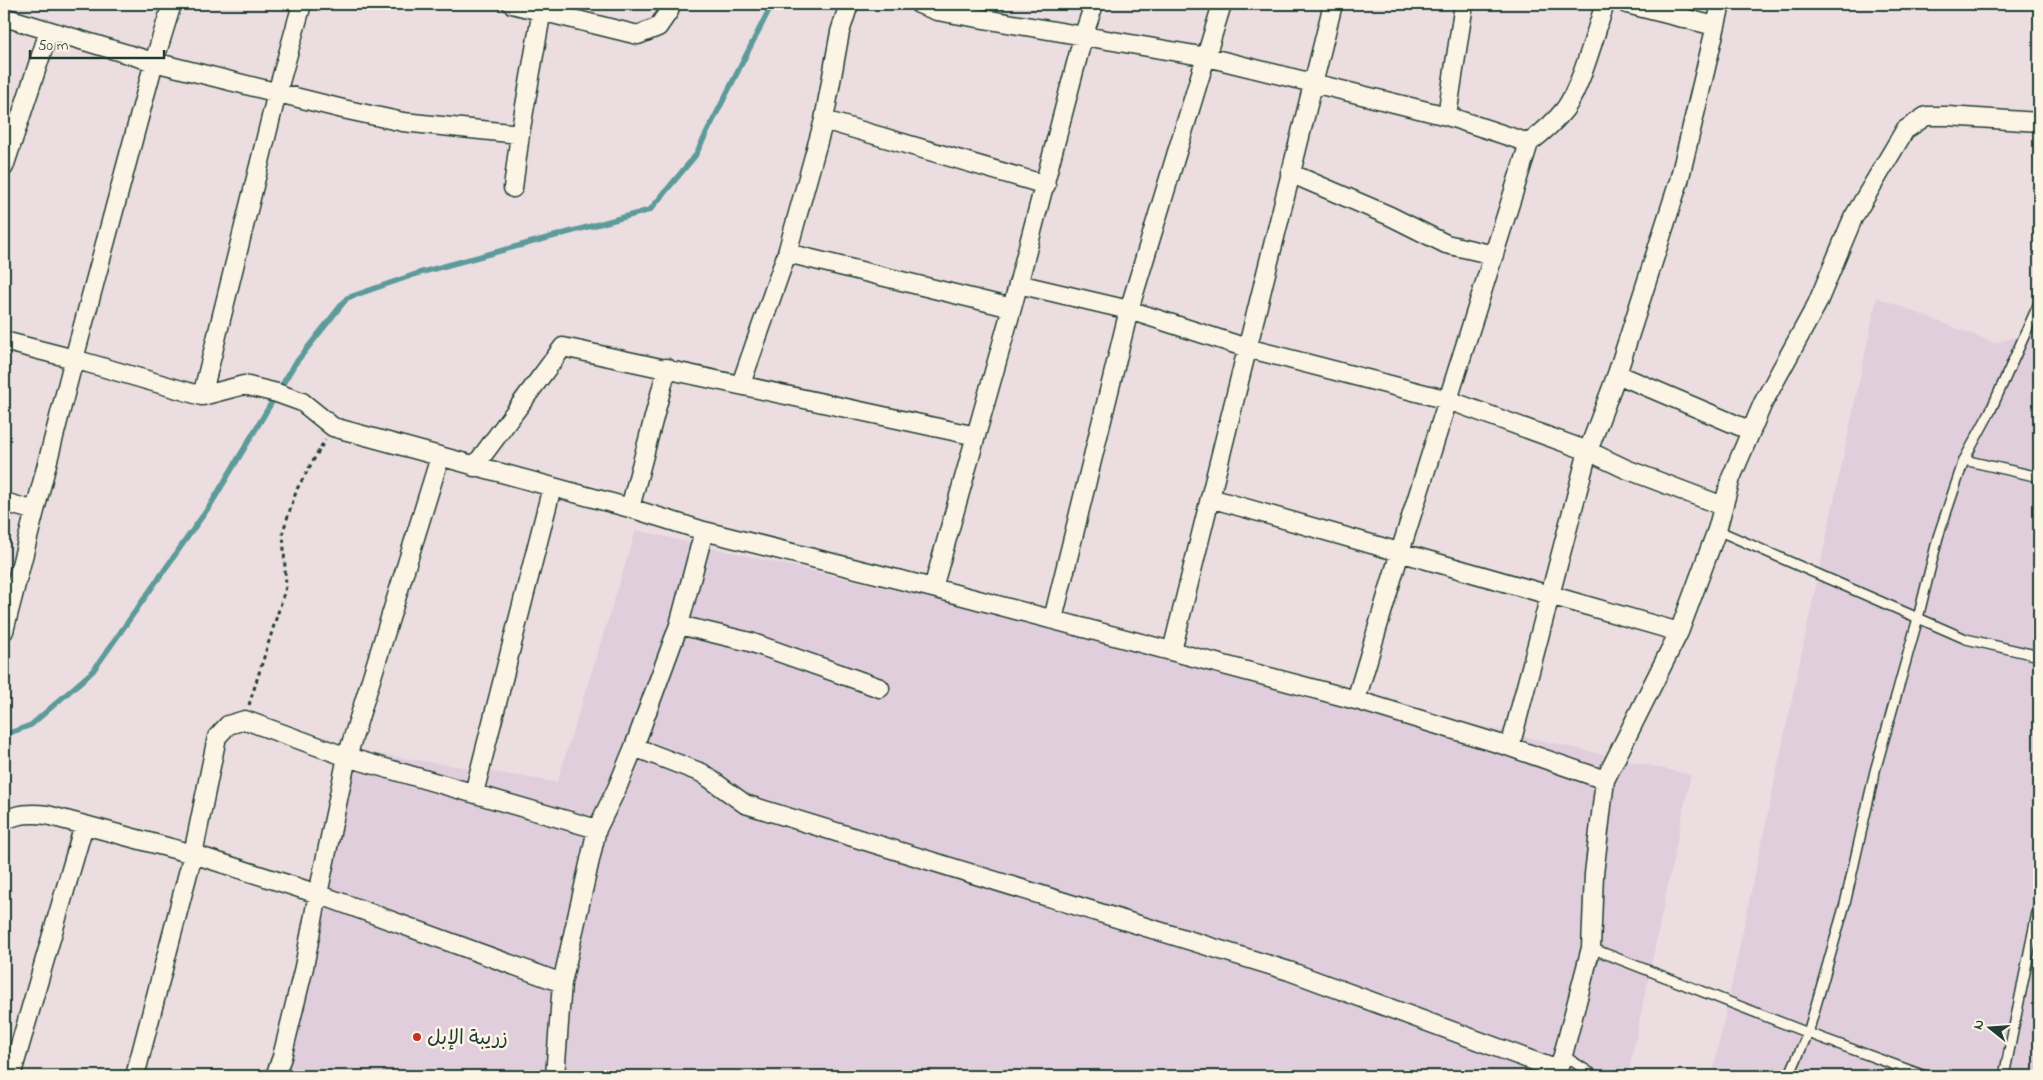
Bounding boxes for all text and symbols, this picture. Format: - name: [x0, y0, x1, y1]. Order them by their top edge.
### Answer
- scale bar: [30, 28, 164, 60]
- text: 50 m: [38, 35, 69, 57]
- north arrow: [1966, 1002, 2016, 1052]
- text: N: [1968, 1017, 1990, 1032]
- place label: زريبة الإبل: [427, 1025, 508, 1054]
- marker: زريبة الإبل: [411, 1031, 423, 1043]

